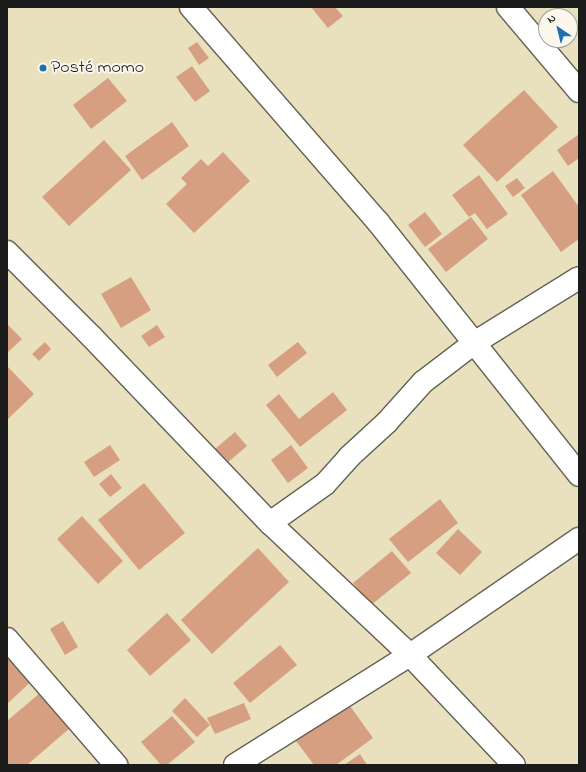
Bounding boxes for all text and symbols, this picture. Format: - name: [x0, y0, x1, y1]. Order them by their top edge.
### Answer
- north arrow: [538, 8, 578, 48]
- text: N: [544, 10, 559, 28]
- place label: Posté momo: [51, 57, 144, 79]
- marker: Posté momo: [38, 63, 48, 73]

